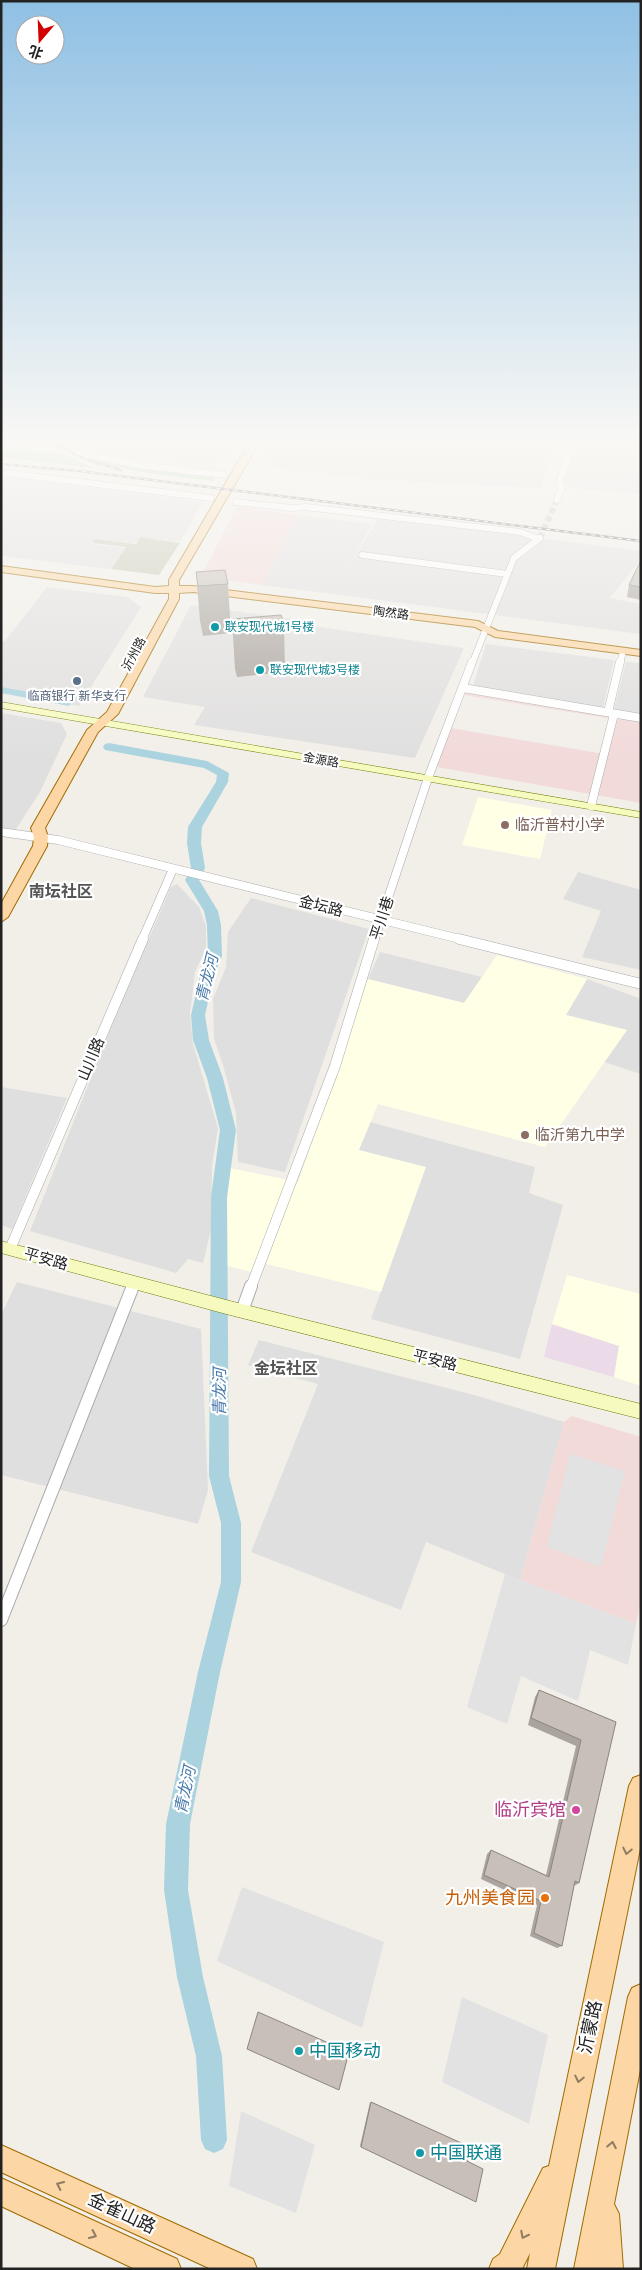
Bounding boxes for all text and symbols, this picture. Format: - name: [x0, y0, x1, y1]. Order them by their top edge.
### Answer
- north arrow: [15, 15, 65, 65]
- text: 北: [27, 42, 45, 62]
- street label: 陶然路: [372, 604, 410, 622]
- place label: 联安现代城1号楼: [225, 620, 314, 634]
- marker: 联安现代城1号楼: [209, 621, 221, 633]
- street label: 沂州路: [119, 635, 149, 673]
- place label: 联安现代城3号楼: [270, 663, 360, 677]
- marker: 联安现代城3号楼: [254, 664, 266, 676]
- marker: 临商银行 新华支行: [71, 675, 83, 687]
- place label: 临商银行 新华支行: [27, 689, 127, 703]
- street label: 金源路: [302, 750, 340, 770]
- place label: 临沂普村小学: [515, 816, 605, 834]
- marker: 临沂普村小学: [499, 819, 511, 831]
- district label: 南坛社区: [29, 882, 93, 901]
- street label: 金坛路: [297, 892, 345, 920]
- street label: 平川巷: [366, 894, 398, 942]
- water label: 青龙河: [192, 950, 223, 1004]
- street label: 山川路: [74, 1035, 108, 1083]
- place label: 临沂第九中学: [535, 1126, 625, 1144]
- marker: 临沂第九中学: [519, 1129, 531, 1141]
- street label: 平安路: [22, 1244, 70, 1274]
- street label: 平安路: [411, 1346, 459, 1374]
- district label: 金坛社区: [254, 1359, 318, 1378]
- water label: 青龙河: [210, 1365, 229, 1416]
- water label: 青龙河: [171, 1762, 200, 1815]
- place label: 临沂宾馆: [494, 1799, 566, 1821]
- marker: 临沂宾馆: [570, 1804, 582, 1816]
- one-way arrow: [622, 1847, 633, 1855]
- place label: 九州美食园: [445, 1887, 535, 1909]
- marker: 九州美食园: [539, 1892, 551, 1904]
- street label: 沂蒙路: [574, 1998, 606, 2056]
- place label: 中国移动: [309, 2040, 381, 2062]
- marker: 中国移动: [293, 2045, 305, 2057]
- one-way arrow: [574, 2074, 585, 2083]
- one-way arrow: [606, 2140, 617, 2149]
- place label: 中国联通: [430, 2142, 502, 2164]
- marker: 中国联通: [414, 2147, 426, 2159]
- one-way arrow: [56, 2180, 65, 2191]
- street label: 金雀山路: [85, 2188, 159, 2238]
- one-way arrow: [88, 2229, 97, 2239]
- one-way arrow: [520, 2230, 530, 2239]

